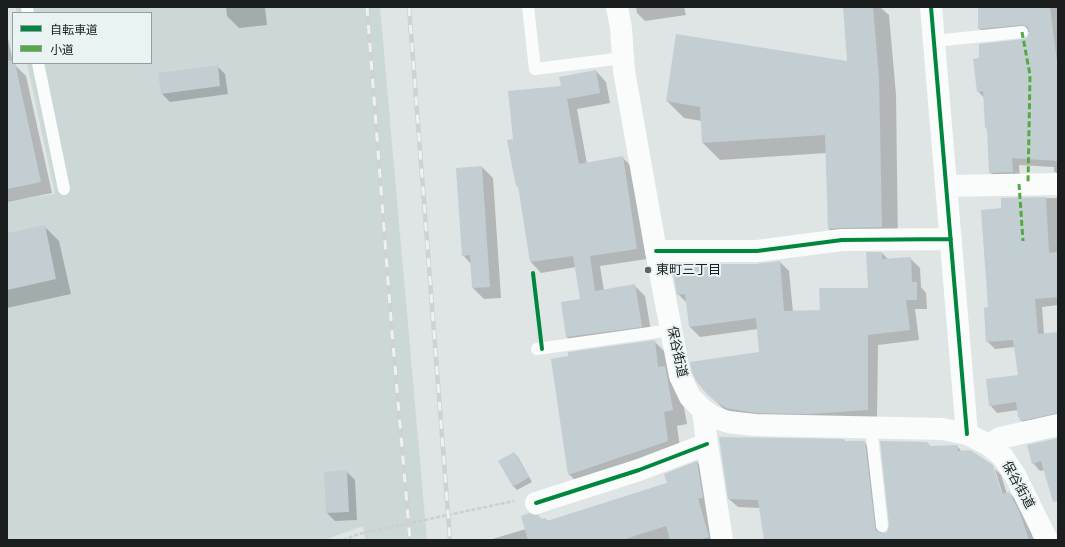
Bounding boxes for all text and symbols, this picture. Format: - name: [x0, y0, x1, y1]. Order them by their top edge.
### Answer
- legend: [12, 12, 152, 64]
- text: 自転車道: [50, 23, 98, 37]
- text: 小道: [50, 43, 74, 57]
- place label: 東町三丁目: [656, 262, 721, 278]
- marker: 東町三丁目: [643, 265, 653, 275]
- street label: 保谷街道: [664, 325, 690, 379]
- street label: 保谷街道: [999, 458, 1037, 512]

